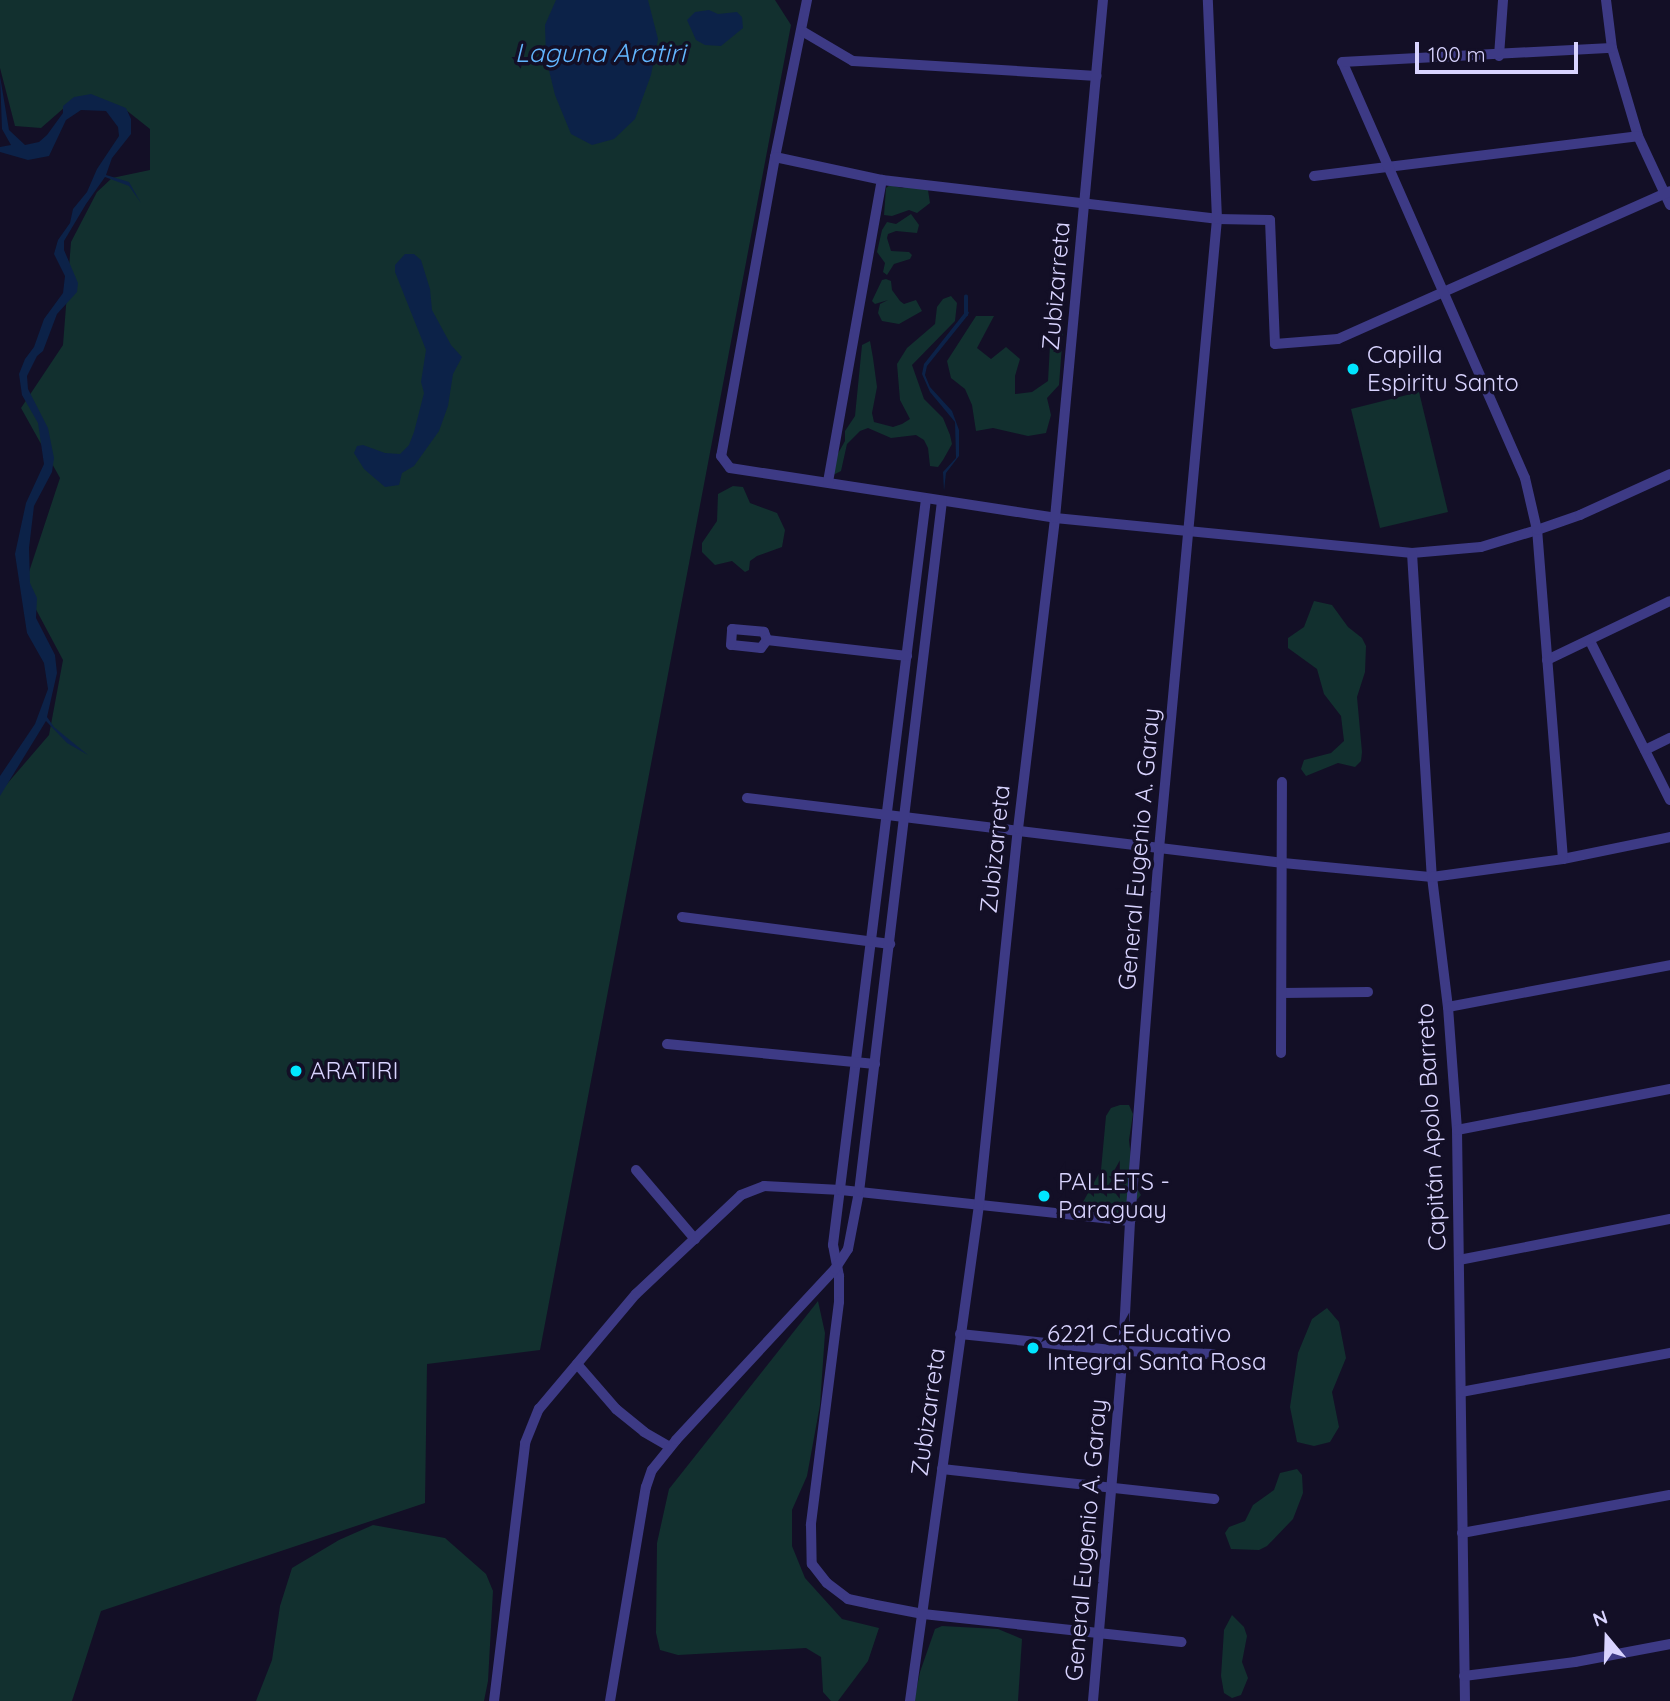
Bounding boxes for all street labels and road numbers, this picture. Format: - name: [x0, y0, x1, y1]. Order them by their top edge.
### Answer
- street label: Zubizarreta: [1036, 221, 1076, 351]
- street label: General Eugenio A. Garay: [1112, 707, 1166, 991]
- street label: Zubizarreta: [974, 783, 1016, 915]
- street label: Capitán Apolo Barreto: [1410, 1002, 1452, 1252]
- street label: Zubizarreta: [905, 1346, 951, 1478]
- street label: General Eugenio A. Garay: [1059, 1398, 1113, 1682]

